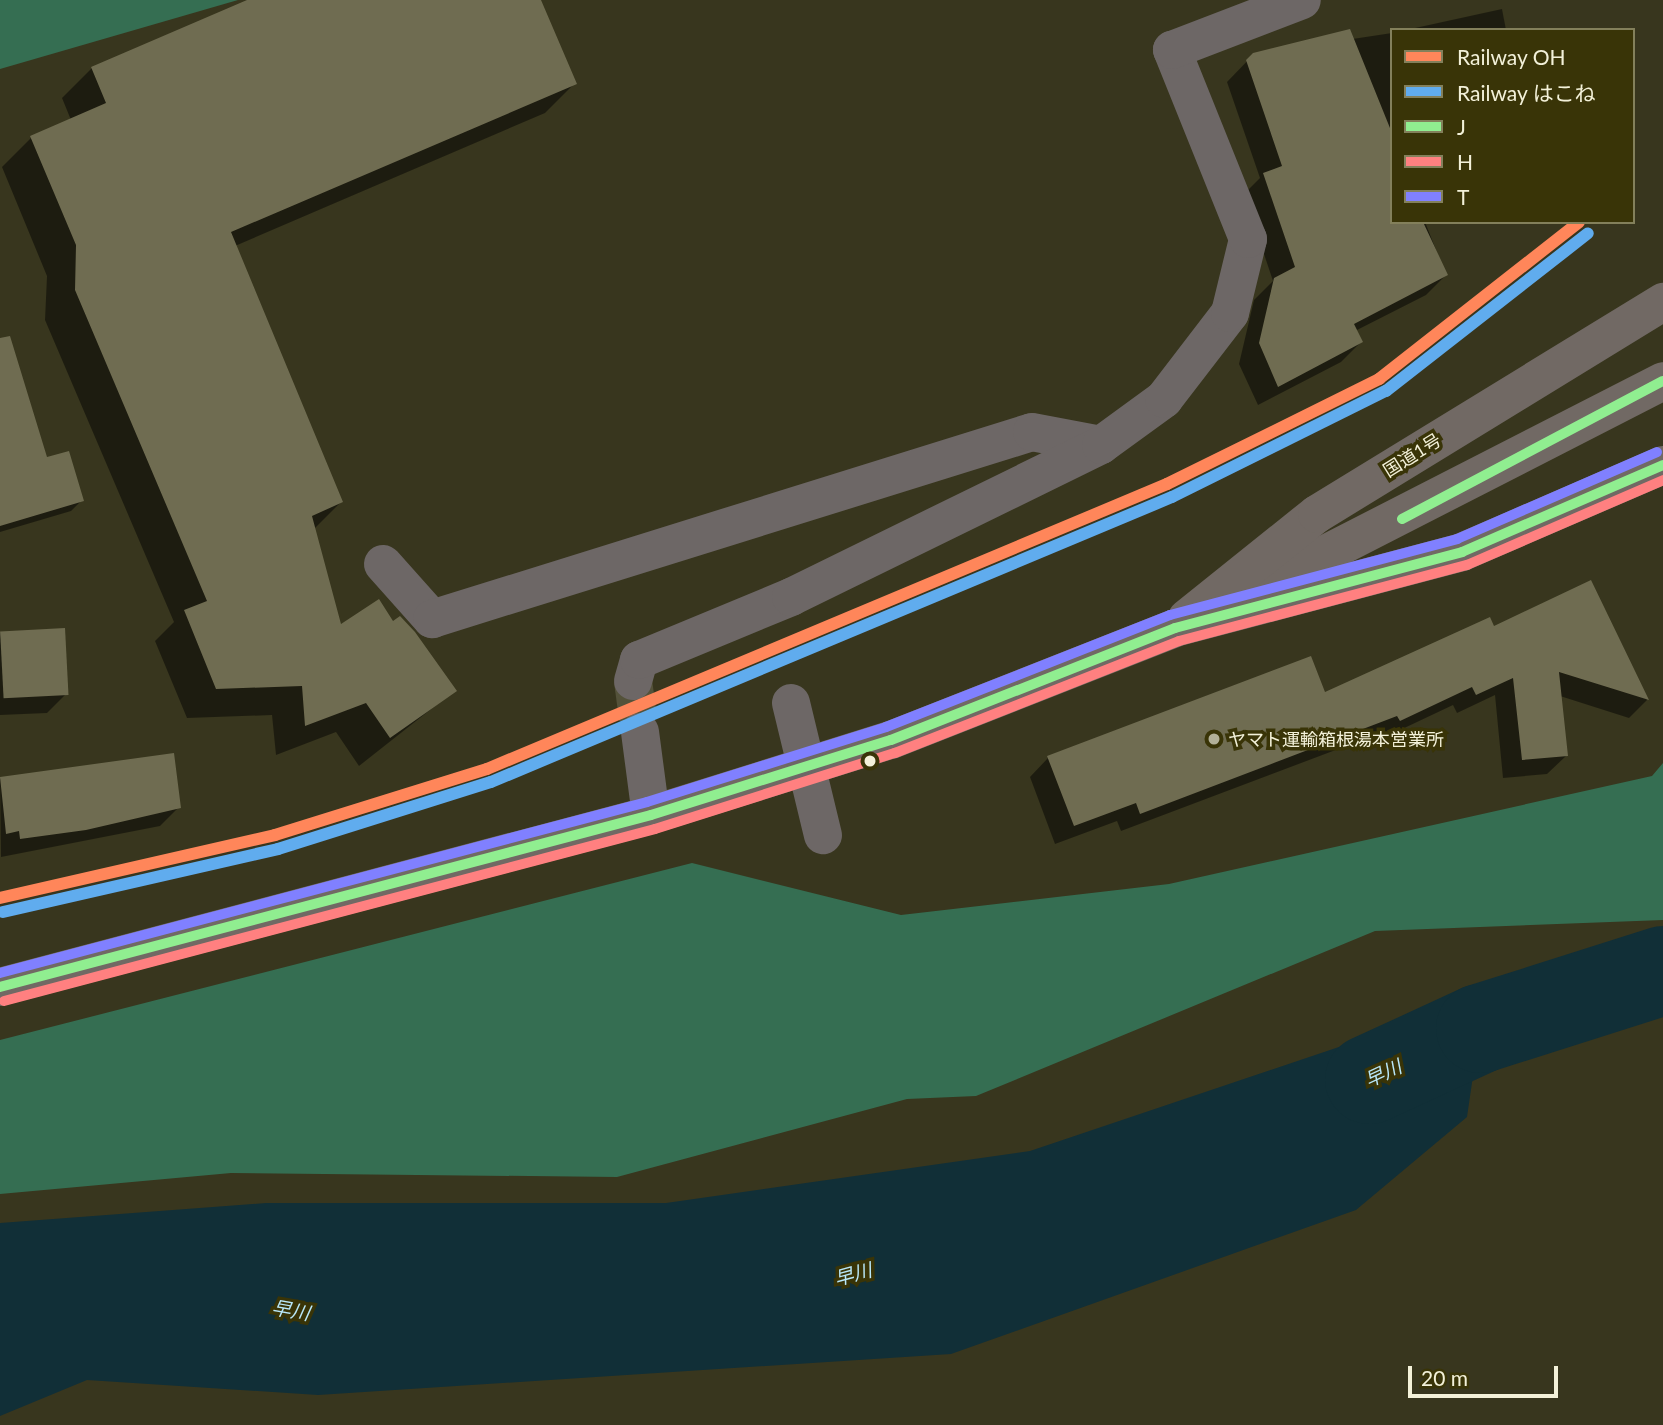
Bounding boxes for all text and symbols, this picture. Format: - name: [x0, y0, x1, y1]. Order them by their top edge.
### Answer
- legend: [1390, 28, 1635, 224]
- text: Railway OH: [1457, 44, 1566, 69]
- text: Railway はこね: [1457, 80, 1596, 105]
- text: J: [1457, 114, 1466, 139]
- text: H: [1457, 149, 1473, 174]
- text: T: [1457, 184, 1469, 209]
- street label: 国道1号: [1379, 429, 1445, 481]
- place label: ヤマト運輸箱根湯本営業所: [1228, 728, 1444, 750]
- marker: ヤマト運輸箱根湯本営業所: [1206, 731, 1222, 747]
- unlabelled marker: [863, 754, 877, 768]
- water label: 早川: [1361, 1055, 1405, 1091]
- water label: 早川: [832, 1258, 874, 1290]
- water label: 早川: [270, 1295, 312, 1325]
- scale bar: [1411, 1352, 1562, 1396]
- text: 20 m: [1421, 1365, 1468, 1390]

